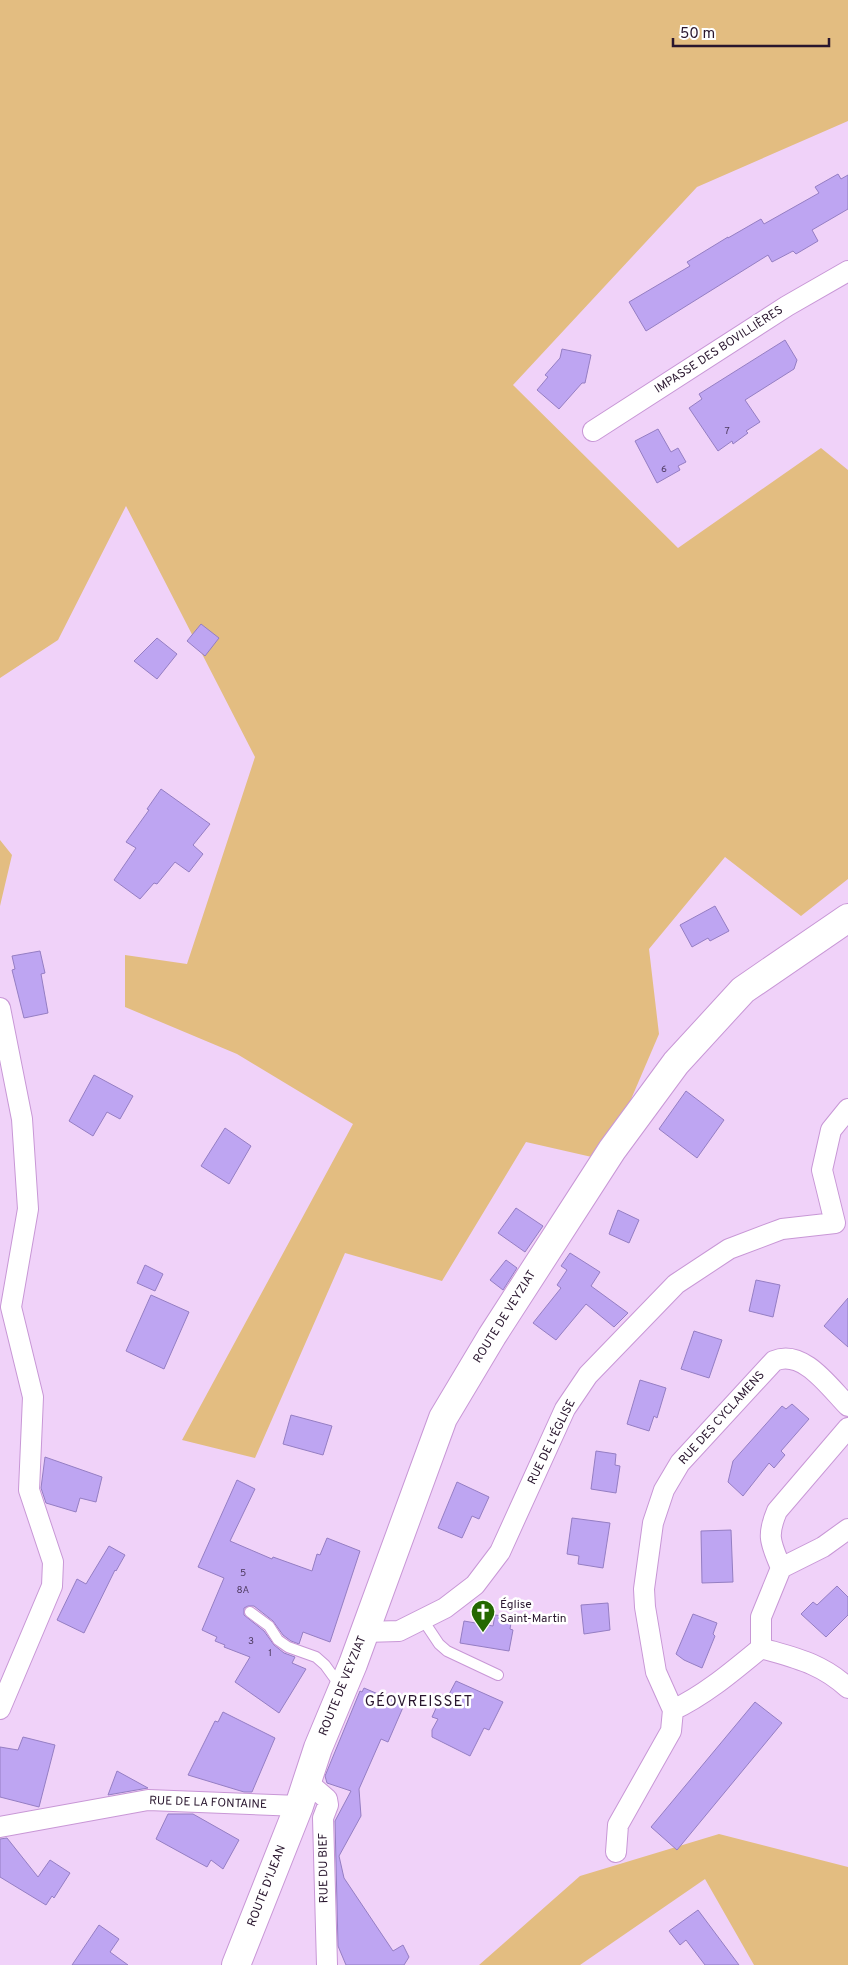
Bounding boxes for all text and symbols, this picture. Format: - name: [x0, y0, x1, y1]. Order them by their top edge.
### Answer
- scale bar: [673, 15, 829, 47]
- text: 50 m: [680, 25, 715, 44]
- street label: IMPASSE DES BOVILLIÈRES: [652, 302, 786, 398]
- house number: 7: [724, 425, 730, 438]
- house number: 6: [661, 463, 667, 476]
- street label: ROUTE DE VEYZIAT: [470, 1268, 540, 1366]
- street label: RUE DES CYCLAMENS: [676, 1368, 768, 1468]
- street label: RUE DE L'ÉGLISE: [524, 1397, 580, 1487]
- house number: 5: [240, 1567, 246, 1580]
- house number: 8A: [237, 1584, 250, 1597]
- place label: Église Saint-Martin: [500, 1597, 566, 1627]
- church icon: Église Saint-Martin: [470, 1599, 496, 1633]
- street label: ROUTE DE VEYZIAT: [316, 1634, 370, 1738]
- house number: 3: [248, 1635, 254, 1648]
- house number: 1: [268, 1647, 272, 1660]
- district label: GÉOVREISSET: [365, 1692, 473, 1712]
- street label: RUE DE LA FONTAINE: [149, 1793, 267, 1813]
- street label: RUE DU BIEF: [315, 1832, 333, 1903]
- street label: ROUTE D'IJEAN: [244, 1843, 290, 1929]

